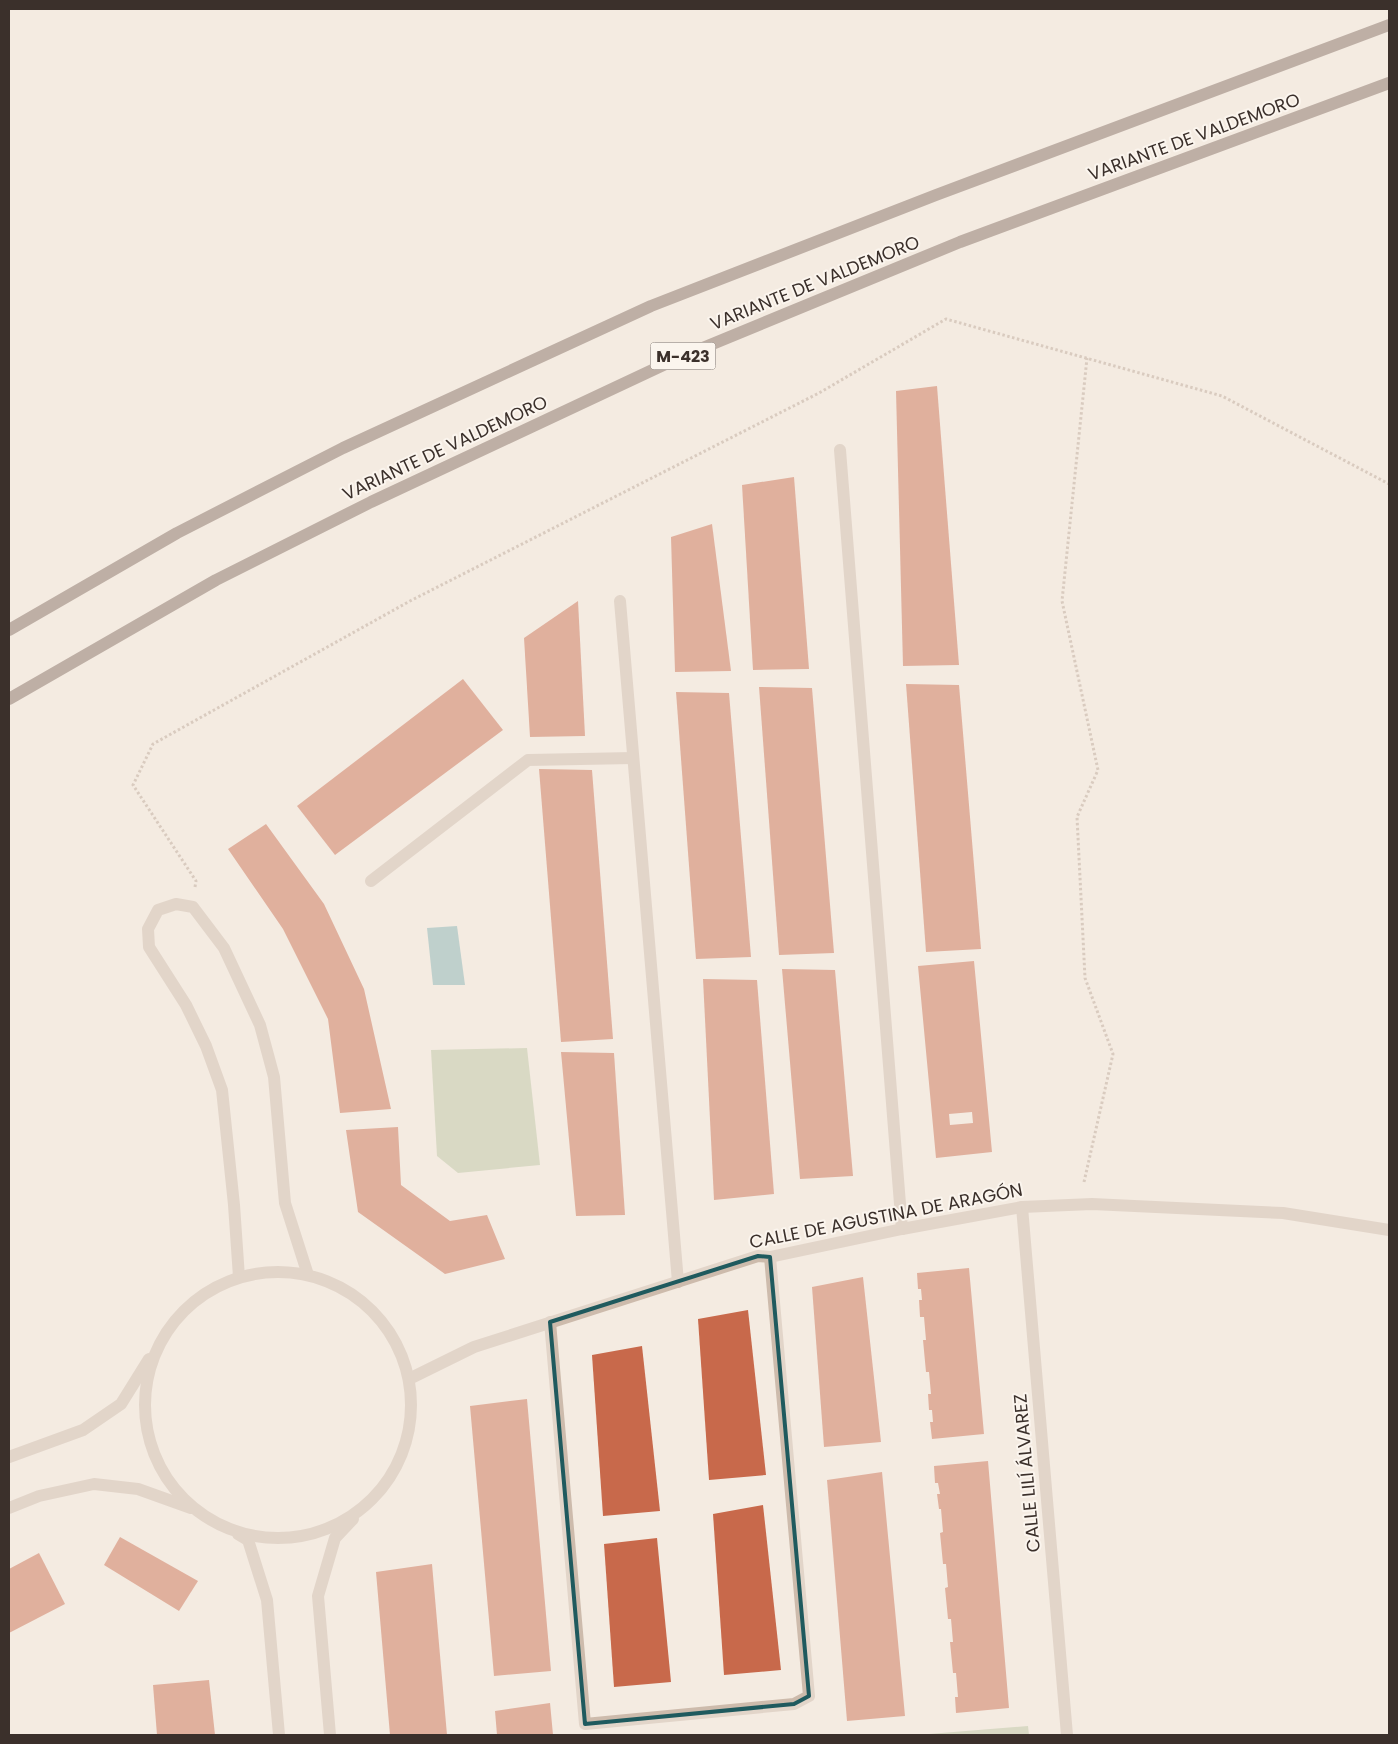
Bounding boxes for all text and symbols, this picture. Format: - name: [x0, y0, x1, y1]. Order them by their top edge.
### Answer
- street label: VARIANTE DE VALDEMORO: [1084, 87, 1303, 187]
- street label: VARIANTE DE VALDEMORO: [706, 229, 923, 336]
- road number: M-423: [650, 342, 716, 370]
- street label: VARIANTE DE VALDEMORO: [338, 389, 551, 506]
- street label: CALLE DE AGUSTINA DE ARAGÓN: [747, 1177, 1025, 1254]
- street label: CALLE LILÍ ÁLVAREZ: [1007, 1393, 1046, 1553]

